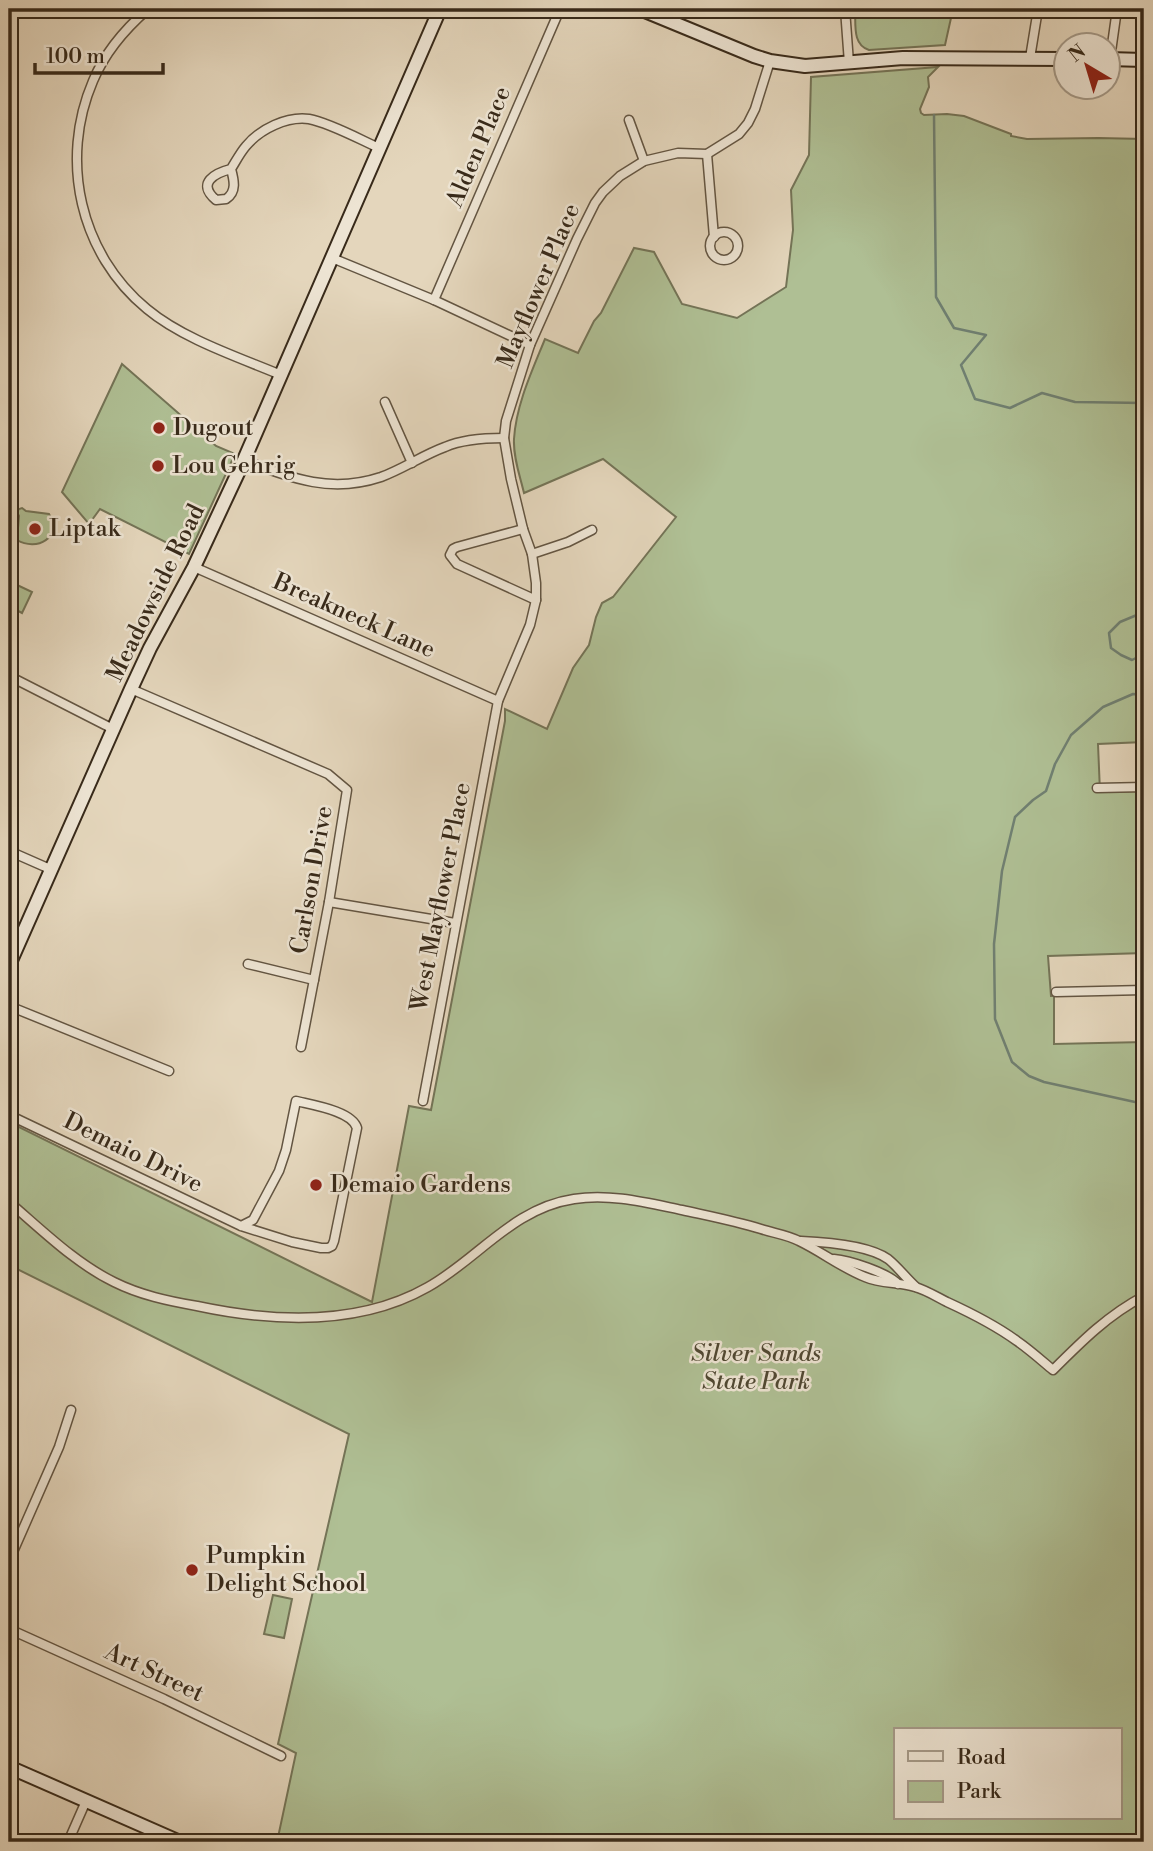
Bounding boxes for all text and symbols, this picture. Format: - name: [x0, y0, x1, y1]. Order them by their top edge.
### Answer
- scale bar: [35, 32, 163, 76]
- north arrow: [1052, 32, 1122, 102]
- text: N: [1064, 39, 1090, 67]
- text: 100 m: [46, 44, 105, 70]
- street label: Alden Place: [440, 82, 518, 213]
- street label: Mayflower Place: [491, 199, 587, 373]
- place label: Dugout: [173, 413, 254, 443]
- marker: Dugout: [151, 420, 167, 436]
- place label: Lou Gehrig: [172, 451, 296, 481]
- marker: Lou Gehrig: [150, 458, 166, 474]
- street label: Meadowside Road: [100, 499, 212, 687]
- place label: Liptak: [49, 514, 122, 544]
- marker: Liptak: [27, 521, 43, 537]
- street label: Breakneck Lane: [267, 566, 440, 665]
- street label: West Mayflower Place: [404, 780, 478, 1015]
- street label: Carlson Drive: [284, 803, 340, 957]
- street label: Demaio Drive: [58, 1106, 208, 1200]
- place label: Demaio Gardens: [330, 1170, 511, 1200]
- marker: Demaio Gardens: [308, 1177, 324, 1193]
- park label: Silver Sands State Park: [691, 1339, 821, 1397]
- place label: Pumpkin Delight School: [206, 1541, 366, 1599]
- marker: Pumpkin Delight School: [184, 1562, 200, 1578]
- street label: Art Street: [99, 1637, 209, 1709]
- legend: [894, 1728, 1122, 1820]
- text: Road: [957, 1745, 1006, 1771]
- text: Park: [957, 1779, 1002, 1805]

